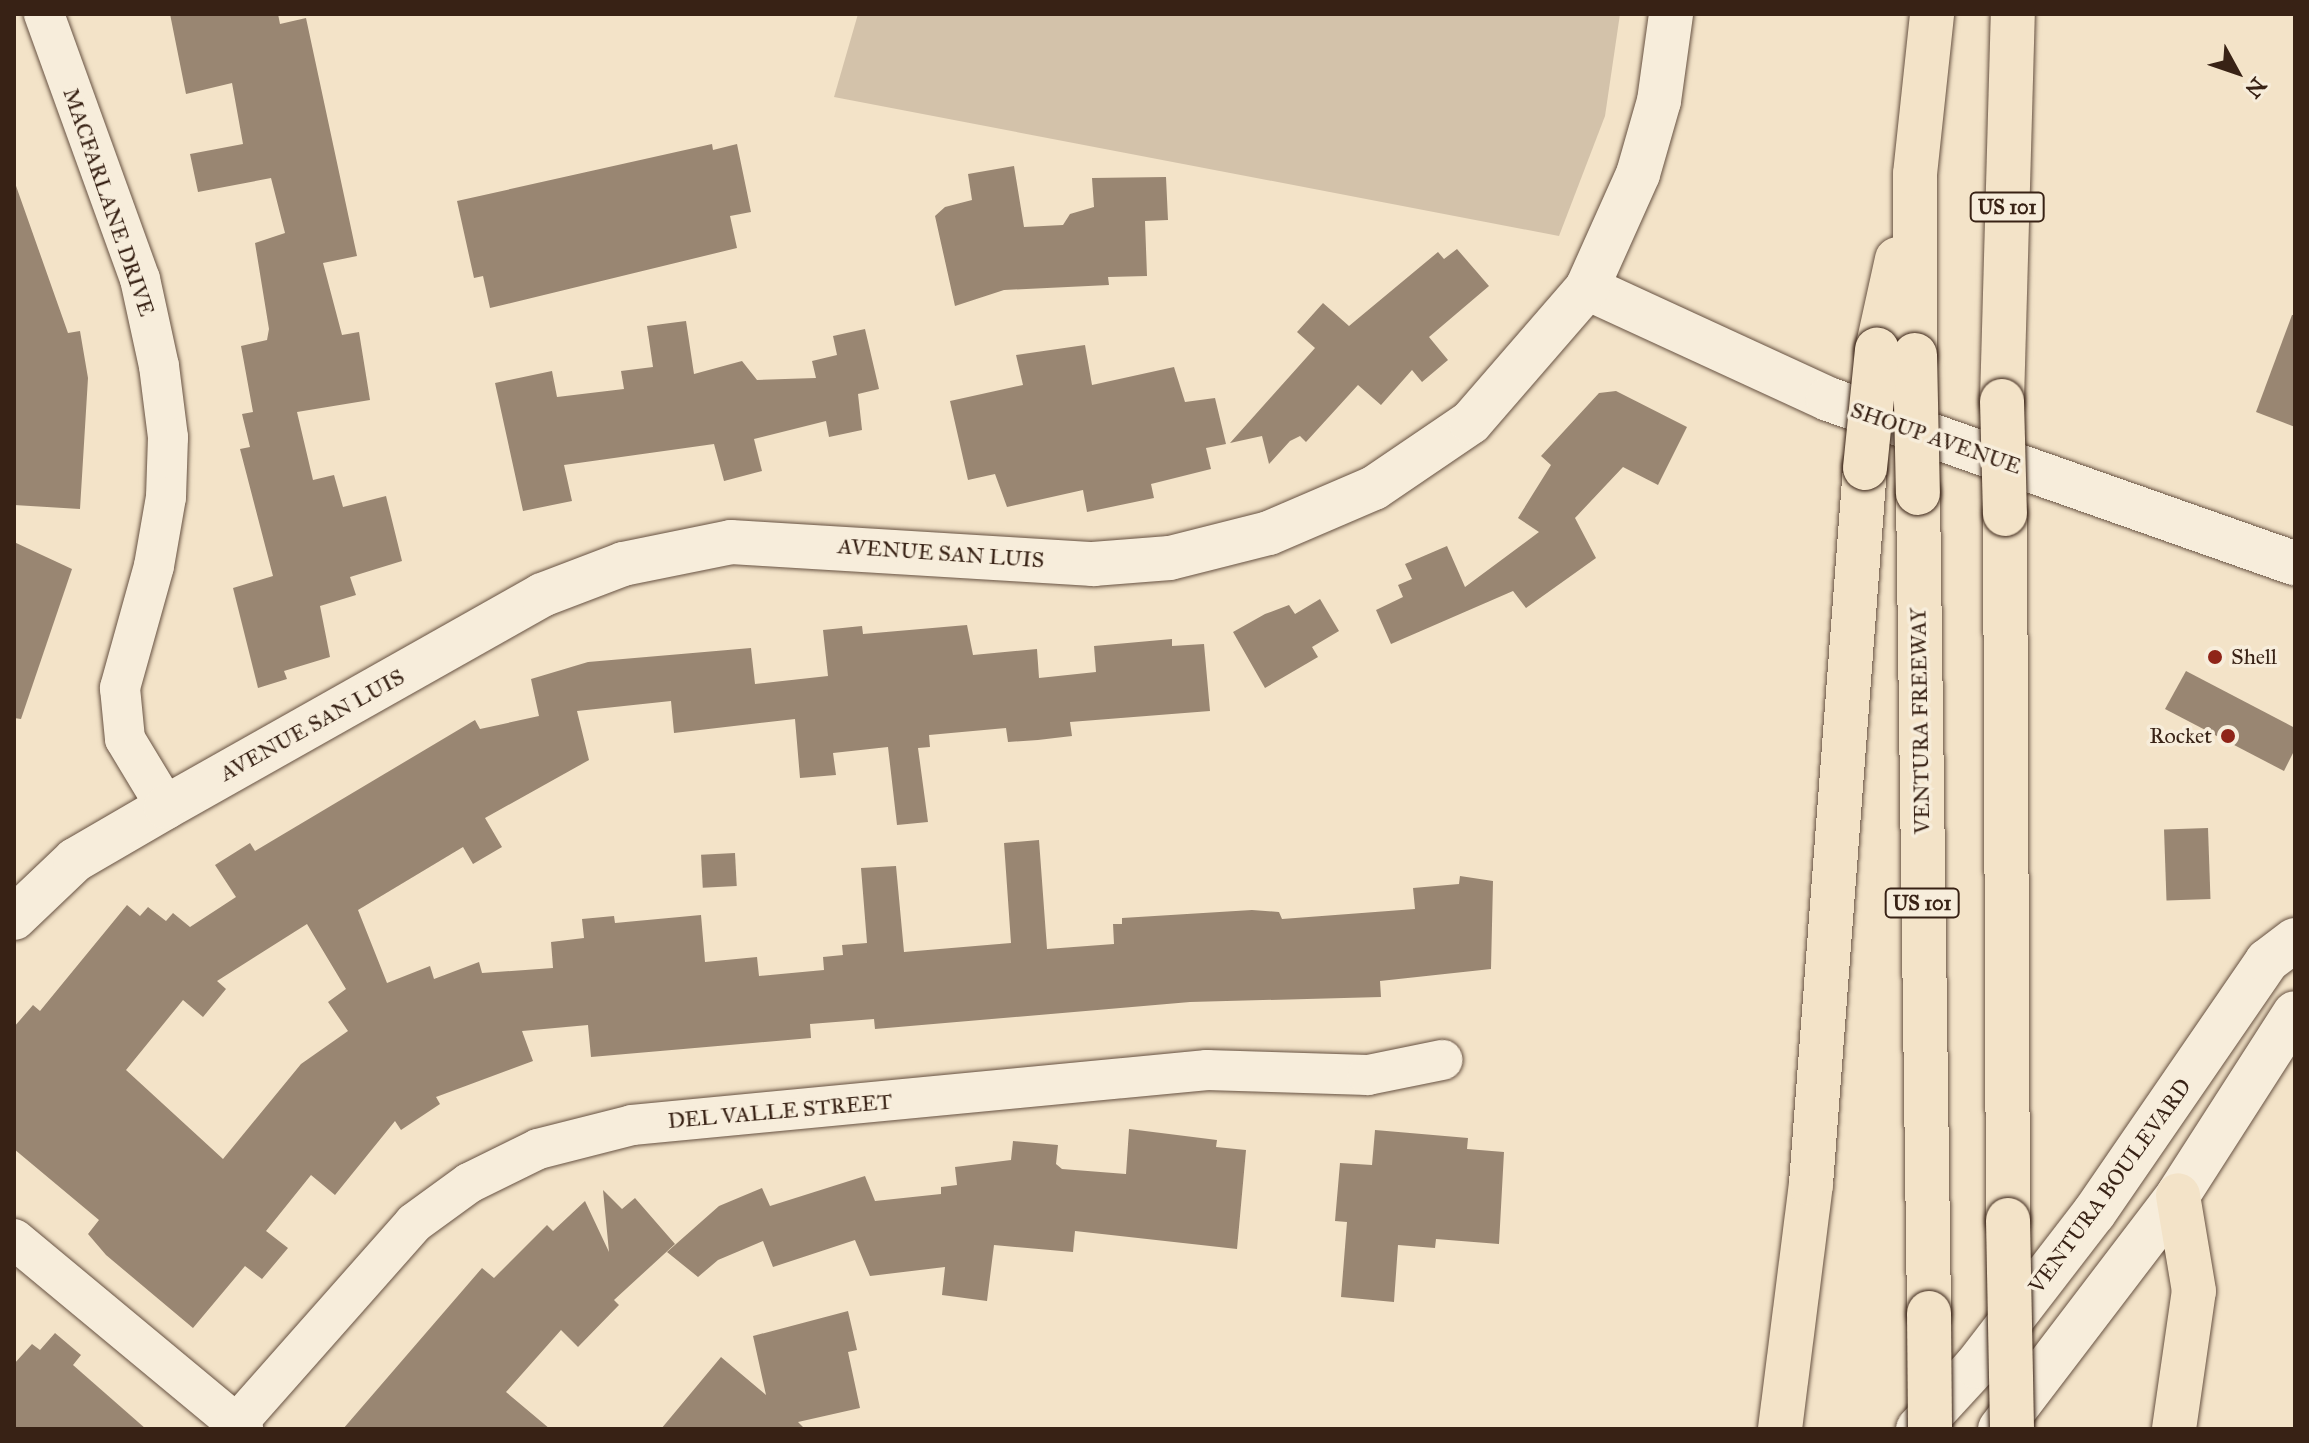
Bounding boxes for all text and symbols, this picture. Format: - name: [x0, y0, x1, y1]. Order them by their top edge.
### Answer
- north arrow: [2197, 32, 2277, 112]
- text: N: [2239, 72, 2272, 104]
- street label: MACFARLANE DRIVE: [58, 84, 160, 320]
- road number: US 101: [1969, 191, 2045, 223]
- street label: SHOUP AVENUE: [1847, 396, 2025, 480]
- street label: AVENUE SAN LUIS: [837, 533, 1045, 573]
- street label: VENTURA FREEWAY: [1905, 608, 1935, 834]
- place label: Shell: [2231, 644, 2277, 670]
- marker: Shell: [2206, 648, 2224, 666]
- street label: AVENUE SAN LUIS: [215, 663, 409, 787]
- place label: Rocket: [2149, 723, 2212, 749]
- marker: Rocket: [2219, 727, 2237, 745]
- road number: US 101: [1884, 887, 1960, 919]
- street label: VENTURA BOULEVARD: [2023, 1073, 2197, 1299]
- street label: DEL VALLE STREET: [667, 1088, 893, 1134]

